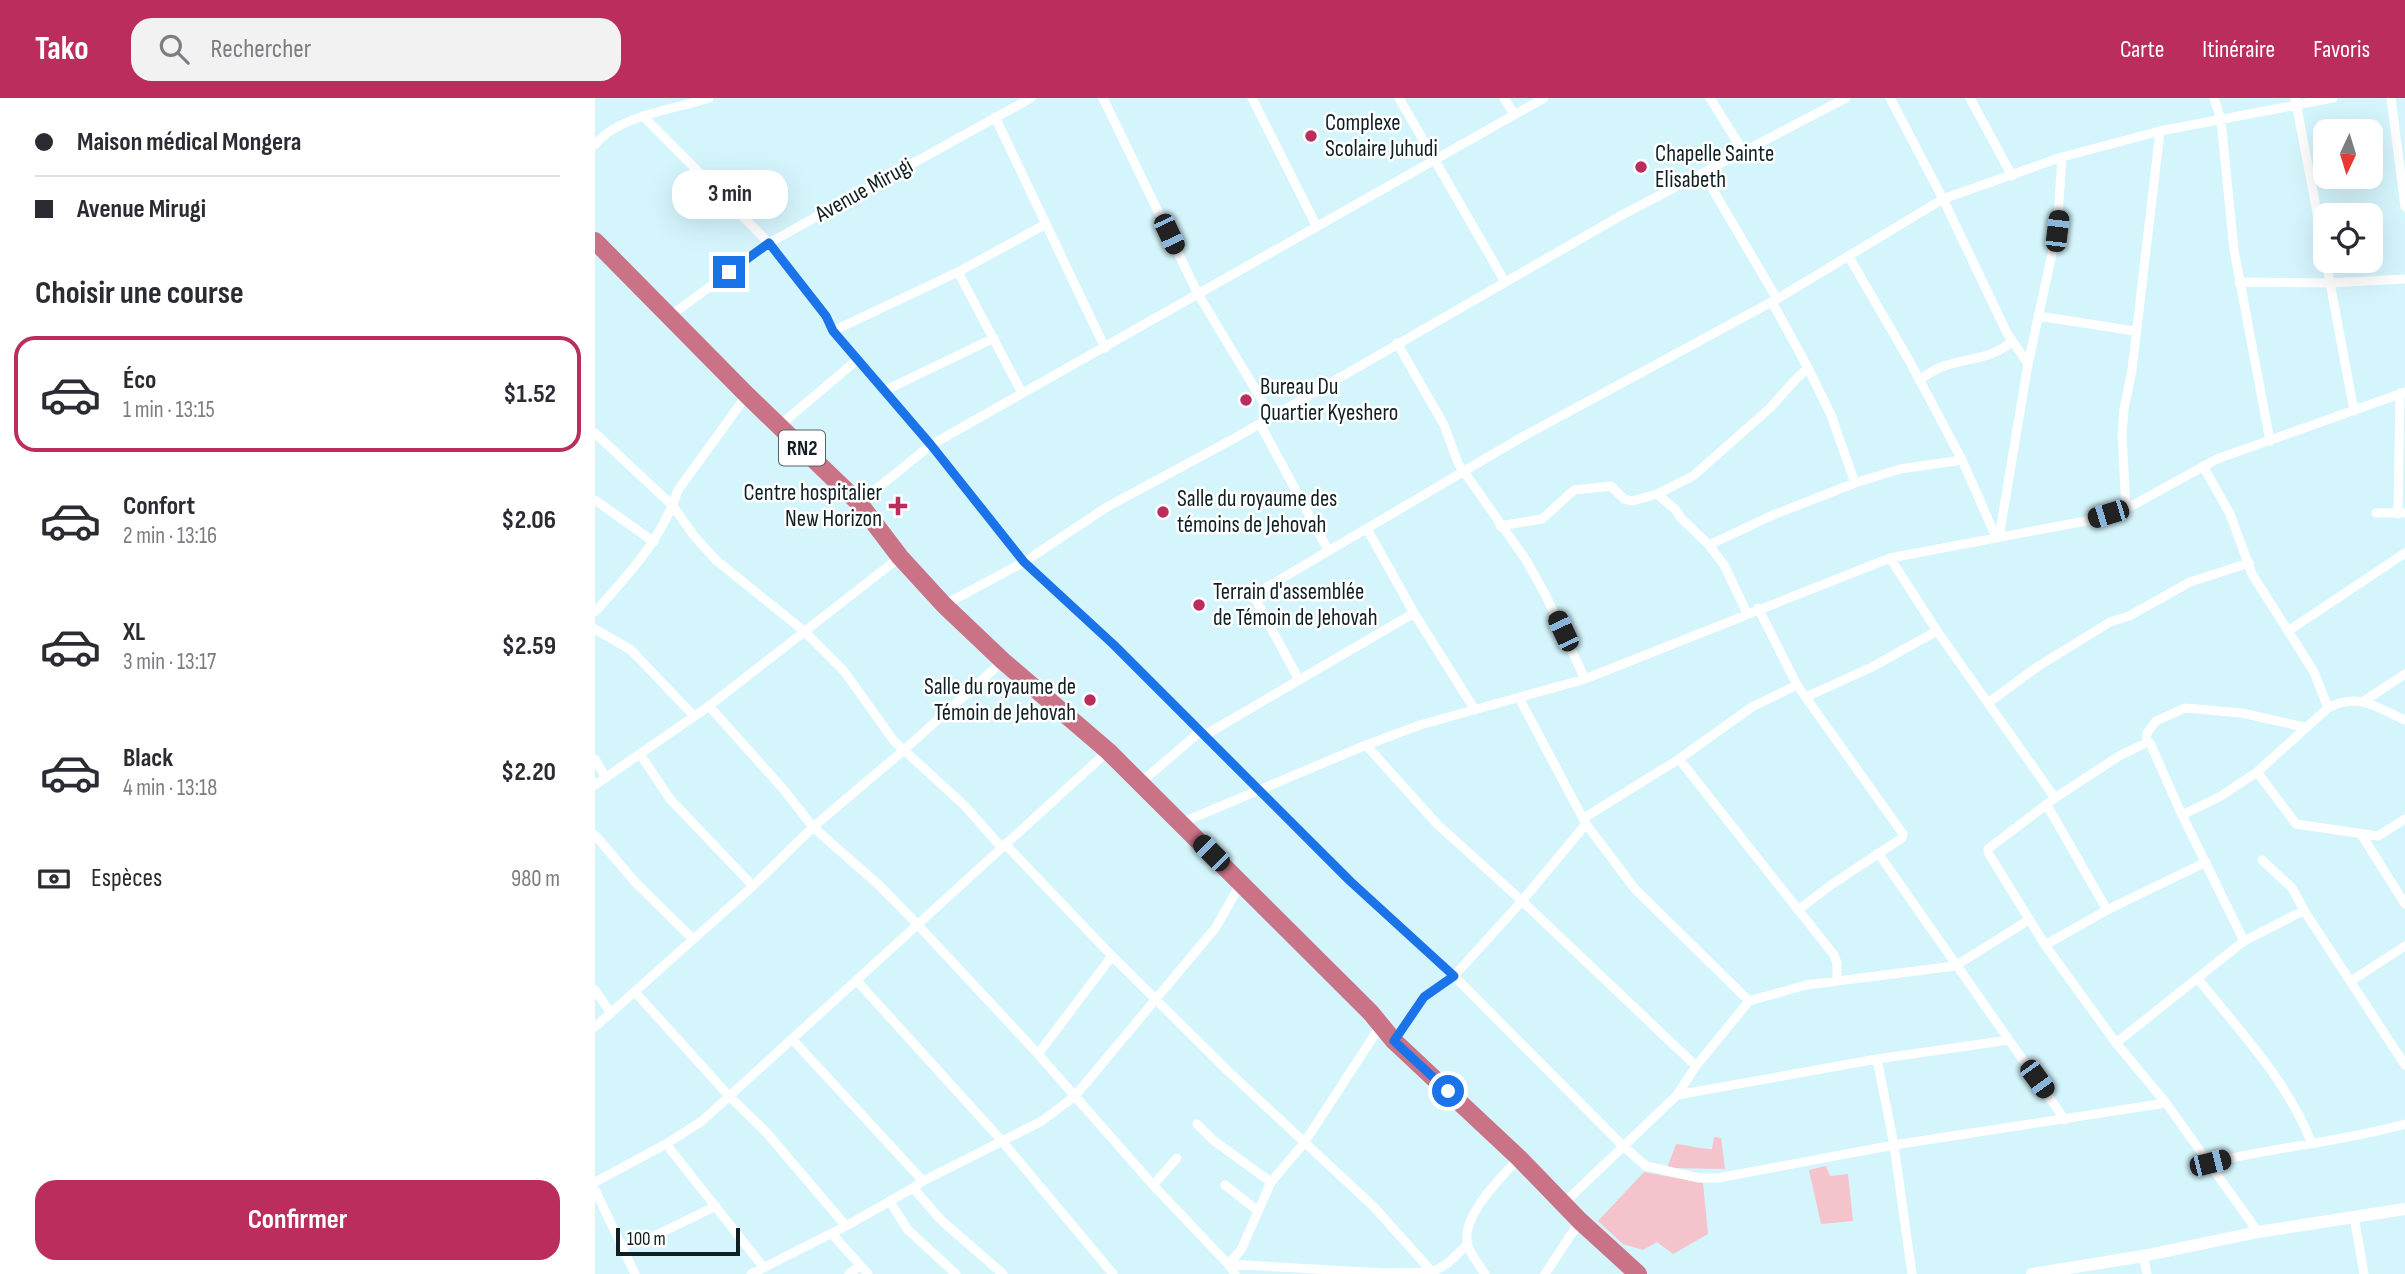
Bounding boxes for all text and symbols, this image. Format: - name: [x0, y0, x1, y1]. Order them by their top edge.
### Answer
- search box: [131, 18, 621, 81]
- text: Tako: [35, 29, 89, 69]
- icon: search: [155, 30, 193, 68]
- text: Rechercher: [211, 34, 311, 65]
- text: Carte: [2120, 35, 2164, 64]
- text: Itinéraire: [2202, 35, 2275, 64]
- text: Favoris: [2313, 35, 2370, 64]
- place label: Complexe Scolaire Juhudi: [1325, 109, 1438, 163]
- north arrow: [2313, 119, 2383, 189]
- map controls: [2313, 119, 2383, 273]
- text: Maison médical Mongera: [77, 127, 302, 158]
- marker: Complexe Scolaire Juhudi: [1303, 128, 1319, 144]
- place label: Chapelle Sainte Elisabeth: [1655, 140, 1774, 194]
- street label: Avenue Mirugi: [809, 152, 918, 229]
- marker: Chapelle Sainte Elisabeth: [1633, 159, 1649, 175]
- callout: 3 min: [671, 170, 787, 220]
- text: 3 min: [708, 180, 752, 208]
- text: Avenue Mirugi: [77, 194, 206, 225]
- button: locate: [2313, 203, 2383, 273]
- car: [2045, 209, 2070, 253]
- car: [1151, 211, 1188, 257]
- route end: [713, 256, 745, 288]
- text: Choisir une course: [35, 274, 244, 313]
- icon: car: [39, 363, 102, 426]
- text: Éco: [123, 365, 156, 396]
- place label: Bureau Du Quartier Kyeshero: [1260, 373, 1398, 427]
- text: $1.52: [503, 379, 556, 410]
- marker: Bureau Du Quartier Kyeshero: [1238, 392, 1254, 408]
- text: 1 min · 13:15: [123, 396, 215, 424]
- road number: RN2: [779, 430, 825, 466]
- place label: Centre hospitalier New Horizon: [744, 479, 882, 533]
- place label: Salle du royaume des témoins de Jehovah: [1177, 485, 1337, 539]
- icon: car: [39, 489, 102, 552]
- text: Confort: [123, 491, 195, 522]
- marker: Centre hospitalier New Horizon: [888, 496, 908, 516]
- car: [2085, 498, 2132, 530]
- marker: Salle du royaume des témoins de Jehovah: [1155, 504, 1171, 520]
- text: $2.06: [501, 505, 556, 536]
- text: 2 min · 13:16: [123, 522, 217, 550]
- place label: Terrain d'assemblée de Témoin de Jehovah: [1213, 578, 1378, 632]
- marker: Terrain d'assemblée de Témoin de Jehovah: [1191, 597, 1207, 613]
- car: [1545, 608, 1582, 654]
- icon: car: [39, 615, 102, 678]
- text: XL: [123, 617, 145, 648]
- text: $2.59: [502, 631, 556, 662]
- text: 3 min · 13:17: [123, 648, 216, 676]
- place label: Salle du royaume de Témoin de Jehovah: [924, 673, 1076, 727]
- marker: Salle du royaume de Témoin de Jehovah: [1082, 692, 1098, 708]
- icon: car: [39, 741, 102, 804]
- text: Black: [123, 743, 173, 774]
- text: $2.20: [501, 757, 556, 788]
- text: 4 min · 13:18: [123, 774, 217, 802]
- car: [1189, 831, 1234, 875]
- icon: cash: [35, 860, 73, 898]
- text: Espèces: [91, 863, 162, 894]
- text: 980 m: [511, 865, 560, 893]
- car: [2017, 1056, 2058, 1102]
- route start: [1432, 1075, 1464, 1107]
- car: [2188, 1148, 2233, 1178]
- button: Confirmer: [35, 1180, 560, 1260]
- scale bar: [616, 1225, 740, 1257]
- text: 100 m: [627, 1228, 666, 1251]

